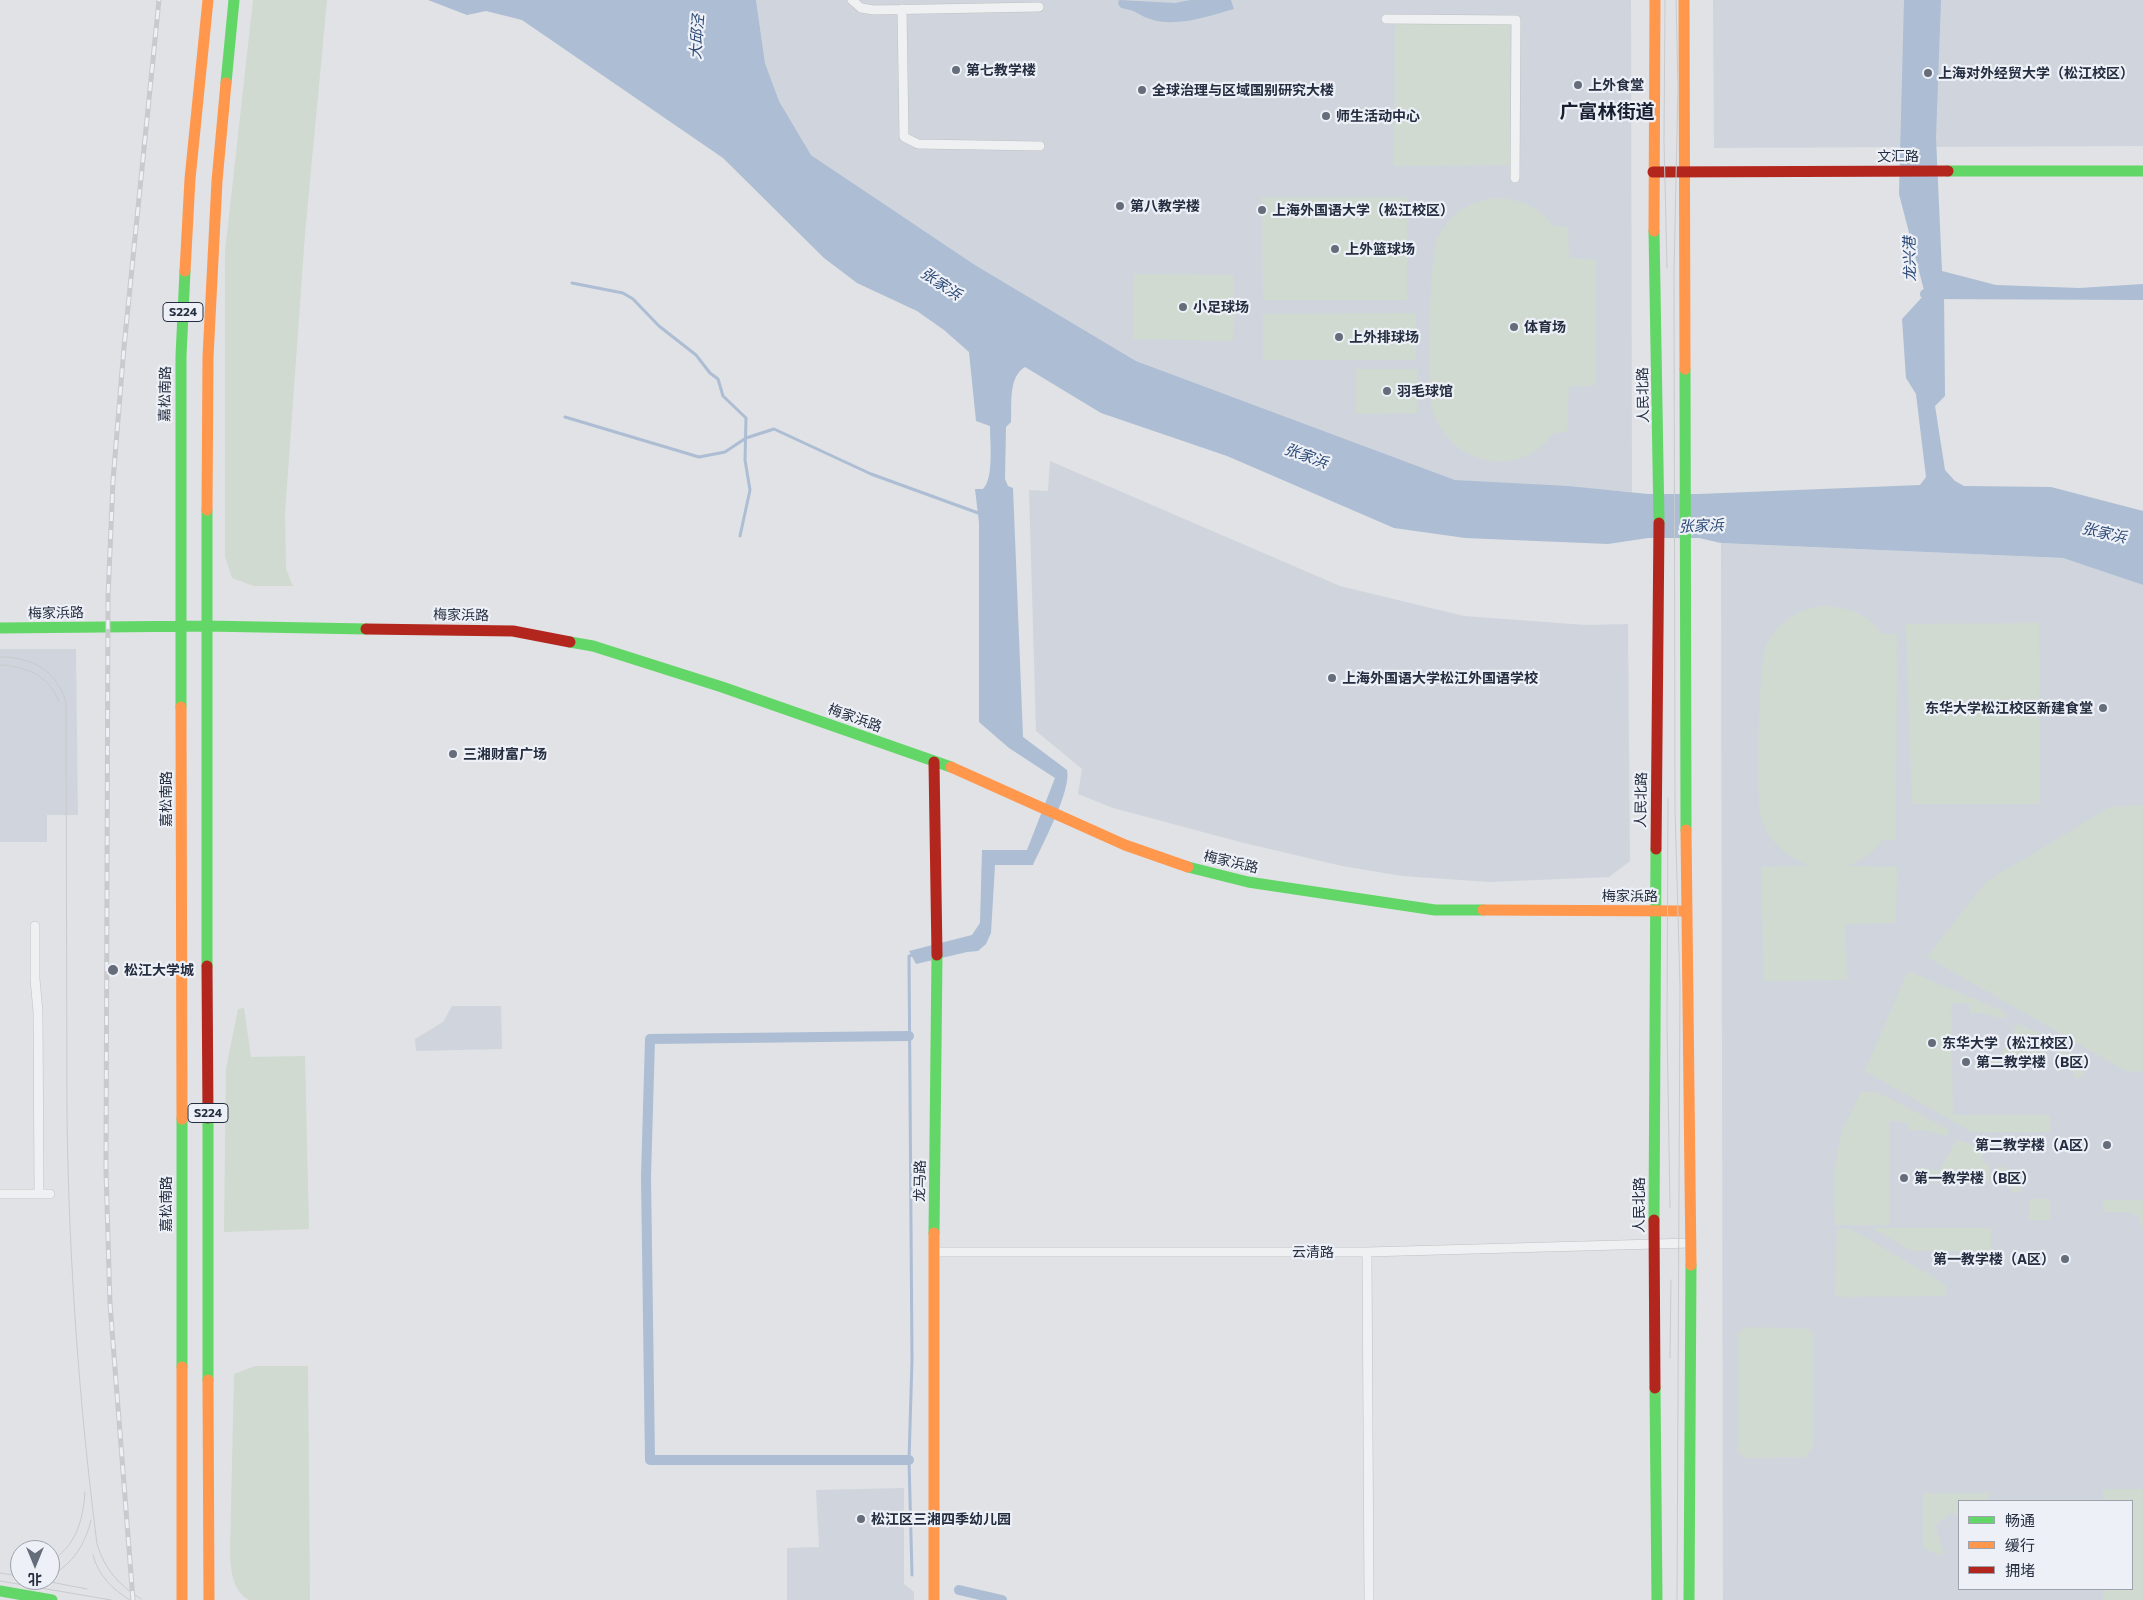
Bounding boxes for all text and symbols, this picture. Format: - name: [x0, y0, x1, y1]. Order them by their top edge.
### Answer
- water label: 大邱泾: [686, 14, 708, 60]
- place label: 第七教学楼: [966, 62, 1036, 78]
- marker: 第七教学楼: [950, 64, 962, 76]
- place label: 上海对外经贸大学（松江校区）: [1938, 65, 2134, 81]
- marker: 上海对外经贸大学（松江校区）: [1922, 67, 1934, 79]
- place label: 上外食堂: [1588, 77, 1644, 93]
- marker: 上外食堂: [1572, 79, 1584, 91]
- place label: 全球治理与区域国别研究大楼: [1152, 82, 1334, 98]
- marker: 全球治理与区域国别研究大楼: [1136, 84, 1148, 96]
- district label: 广富林街道: [1560, 101, 1654, 123]
- place label: 师生活动中心: [1336, 108, 1420, 124]
- marker: 师生活动中心: [1320, 110, 1332, 122]
- street label: 文汇路: [1877, 148, 1919, 164]
- place label: 第八教学楼: [1130, 198, 1200, 214]
- marker: 第八教学楼: [1114, 200, 1126, 212]
- place label: 上海外国语大学（松江校区）: [1272, 202, 1454, 218]
- marker: 上海外国语大学（松江校区）: [1256, 204, 1268, 216]
- water label: 龙兴港: [1901, 236, 1919, 282]
- place label: 上外篮球场: [1345, 241, 1415, 257]
- marker: 上外篮球场: [1329, 243, 1341, 255]
- water label: 张家浜: [917, 264, 965, 304]
- place label: 小足球场: [1193, 299, 1249, 315]
- marker: 小足球场: [1177, 301, 1189, 313]
- road number: S224: [163, 302, 203, 322]
- place label: 体育场: [1524, 319, 1566, 335]
- marker: 体育场: [1508, 321, 1520, 333]
- place label: 上外排球场: [1349, 329, 1419, 345]
- marker: 上外排球场: [1333, 331, 1345, 343]
- street label: 嘉松南路: [156, 366, 174, 422]
- street label: 人民北路: [1634, 367, 1652, 423]
- place label: 羽毛球馆: [1397, 383, 1453, 399]
- marker: 羽毛球馆: [1381, 385, 1393, 397]
- water label: 张家浜: [1282, 440, 1330, 472]
- water label: 张家浜: [1678, 516, 1724, 536]
- water label: 张家浜: [2080, 519, 2128, 547]
- street label: 梅家浜路: [28, 604, 84, 622]
- street label: 梅家浜路: [433, 606, 489, 624]
- place label: 上海外国语大学松江外国语学校: [1342, 670, 1538, 686]
- marker: 上海外国语大学松江外国语学校: [1326, 672, 1338, 684]
- place label: 东华大学松江校区新建食堂: [1925, 700, 2093, 716]
- street label: 梅家浜路: [826, 701, 884, 735]
- marker: 东华大学松江校区新建食堂: [2097, 702, 2109, 714]
- place label: 三湘财富广场: [463, 746, 547, 762]
- marker: 三湘财富广场: [447, 748, 459, 760]
- street label: 嘉松南路: [158, 771, 174, 827]
- street label: 人民北路: [1632, 772, 1650, 828]
- street label: 梅家浜路: [1202, 848, 1260, 876]
- street label: 梅家浜路: [1602, 888, 1658, 904]
- place label: 松江大学城: [124, 962, 194, 978]
- marker: 松江大学城: [106, 963, 120, 977]
- place label: 东华大学（松江校区）: [1942, 1035, 2082, 1051]
- marker: 东华大学（松江校区）: [1926, 1037, 1938, 1049]
- place label: 第二教学楼（B区）: [1976, 1054, 2097, 1070]
- marker: 第二教学楼（B区）: [1960, 1056, 1972, 1068]
- road number: S224: [188, 1104, 228, 1122]
- place label: 第二教学楼（A区）: [1975, 1137, 2097, 1153]
- marker: 第二教学楼（A区）: [2101, 1139, 2113, 1151]
- street label: 龙马路: [911, 1160, 929, 1202]
- place label: 第一教学楼（B区）: [1914, 1170, 2035, 1186]
- marker: 第一教学楼（B区）: [1898, 1172, 1910, 1184]
- street label: 嘉松南路: [158, 1176, 174, 1232]
- street label: 人民北路: [1631, 1177, 1647, 1233]
- street label: 云清路: [1292, 1244, 1334, 1260]
- place label: 第一教学楼（A区）: [1933, 1251, 2055, 1267]
- marker: 第一教学楼（A区）: [2059, 1253, 2071, 1265]
- legend: [1958, 1500, 2133, 1590]
- place label: 松江区三湘四季幼儿园: [871, 1511, 1011, 1527]
- text: 畅通: [2005, 1511, 2035, 1529]
- marker: 松江区三湘四季幼儿园: [855, 1513, 867, 1525]
- text: 缓行: [2005, 1536, 2035, 1554]
- north arrow: [10, 1540, 60, 1590]
- text: 拥堵: [2005, 1561, 2035, 1579]
- text: 北: [28, 1571, 42, 1588]

